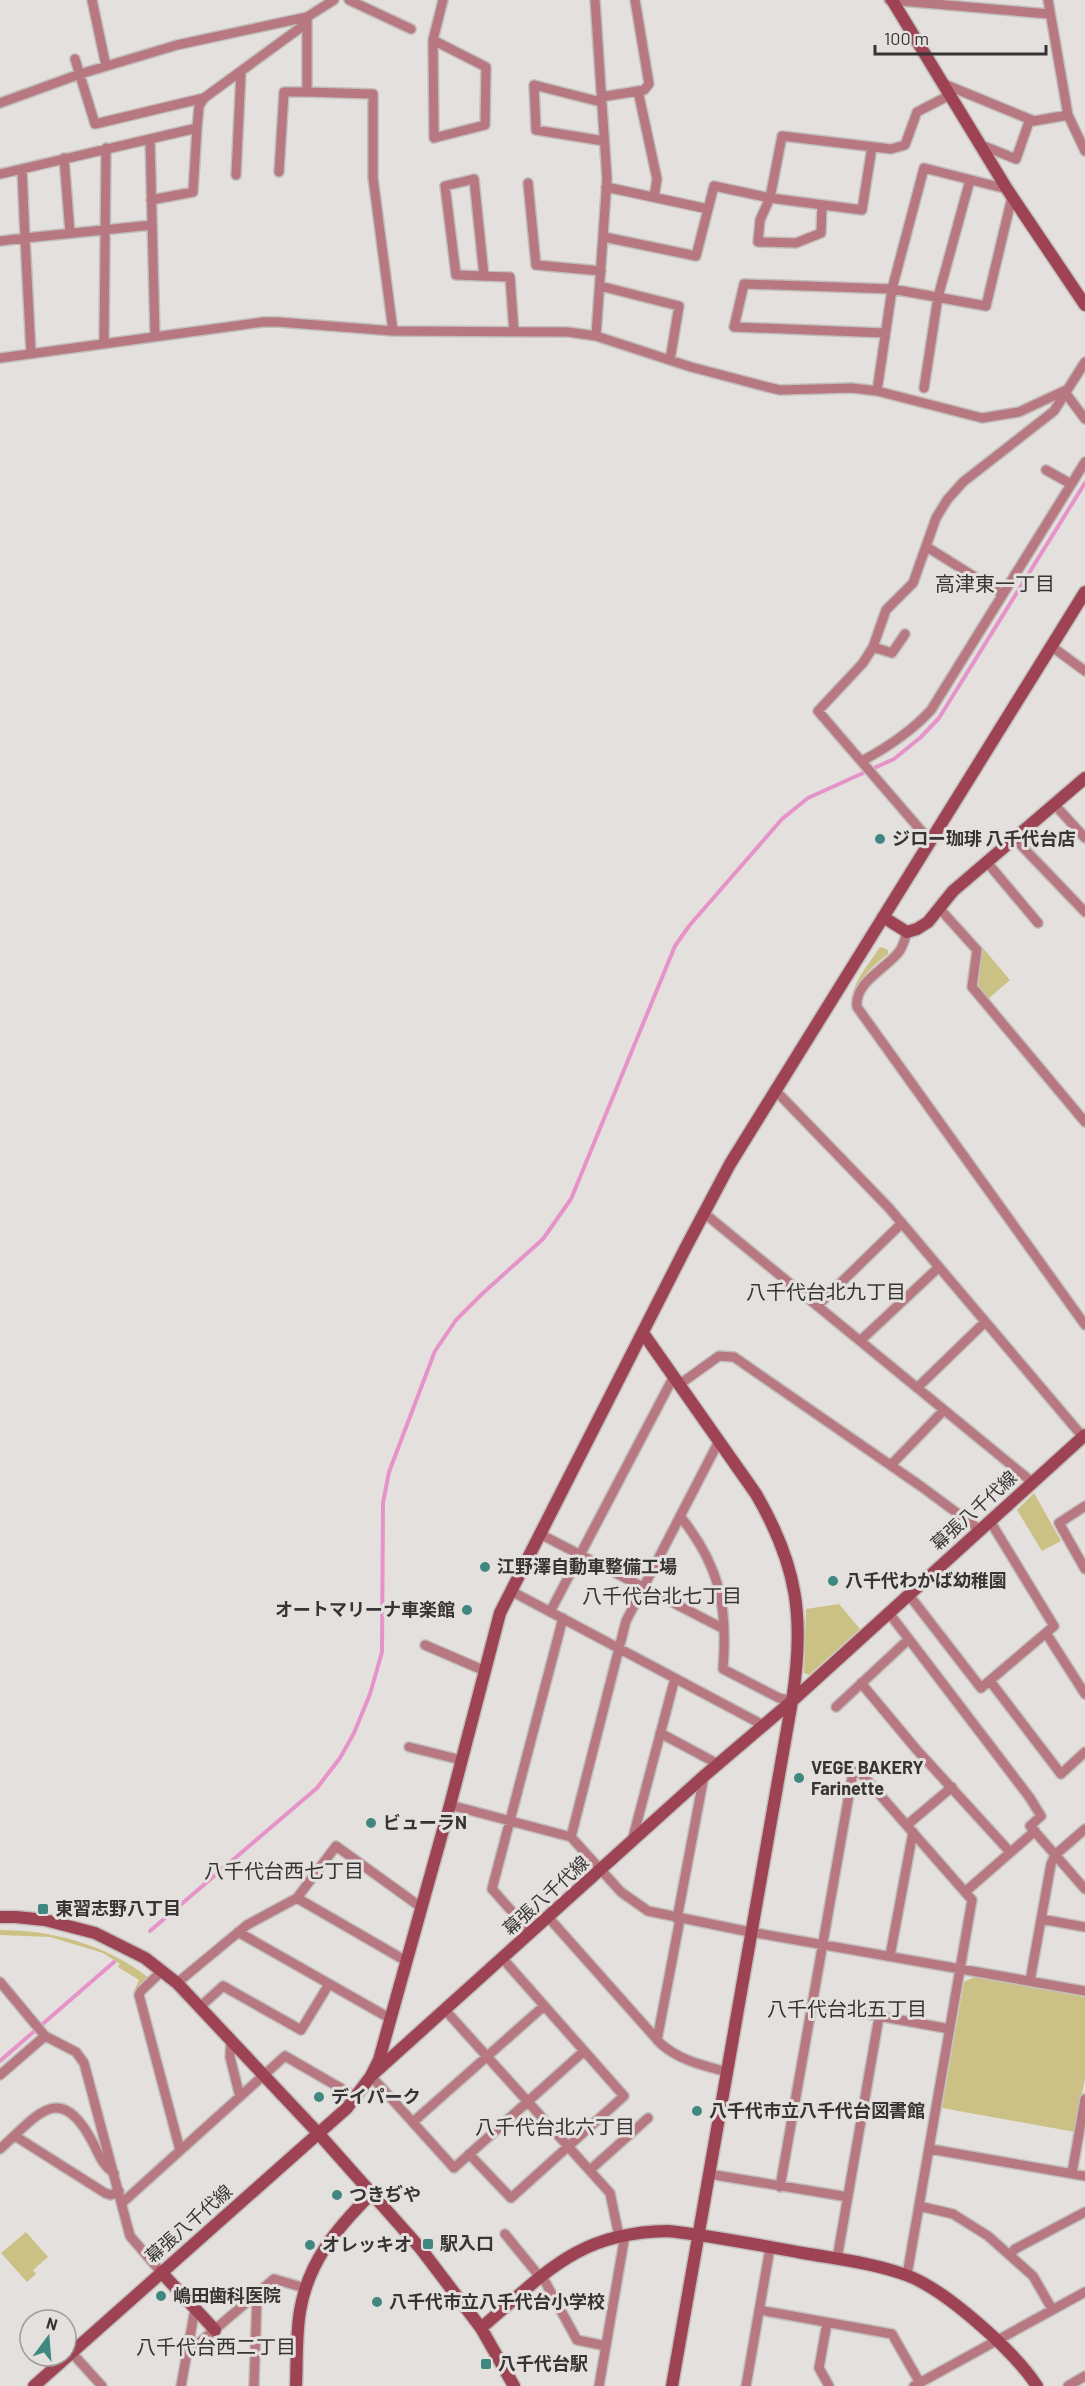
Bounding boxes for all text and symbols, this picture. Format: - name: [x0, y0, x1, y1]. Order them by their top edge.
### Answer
- scale bar: [875, 18, 1046, 56]
- text: 100 m: [884, 27, 929, 49]
- district label: 高津東一丁目: [935, 571, 1055, 595]
- place label: ジロー珈琲 八千代台店: [892, 827, 1076, 849]
- marker: ジロー珈琲 八千代台店: [873, 832, 887, 846]
- district label: 八千代台北九丁目: [746, 1279, 906, 1303]
- street label: 幕張八千代線: [926, 1466, 1021, 1555]
- place label: 江野澤自動車整備工場: [497, 1555, 677, 1577]
- marker: 江野澤自動車整備工場: [478, 1560, 492, 1574]
- place label: 八千代わかば幼稚園: [845, 1569, 1007, 1591]
- marker: 八千代わかば幼稚園: [826, 1574, 840, 1588]
- district label: 八千代台北七丁目: [582, 1583, 742, 1607]
- place label: オートマリーナ車楽館: [275, 1598, 455, 1620]
- marker: オートマリーナ車楽館: [460, 1603, 474, 1617]
- place label: VEGE BAKERY Farinette: [811, 1756, 924, 1799]
- marker: VEGE BAKERY Farinette: [792, 1771, 806, 1785]
- place label: ビューラN: [383, 1811, 467, 1833]
- marker: ビューラN: [364, 1816, 378, 1830]
- street label: 幕張八千代線: [498, 1851, 593, 1940]
- district label: 八千代台西七丁目: [204, 1858, 364, 1882]
- place label: 東習志野八丁目: [55, 1897, 181, 1919]
- marker: 東習志野八丁目: [36, 1902, 50, 1916]
- district label: 八千代台北五丁目: [767, 1996, 927, 2020]
- place label: デイパーク: [331, 2085, 421, 2107]
- marker: デイパーク: [312, 2090, 326, 2104]
- place label: 八千代市立八千代台図書館: [709, 2099, 925, 2121]
- marker: 八千代市立八千代台図書館: [690, 2104, 704, 2118]
- district label: 八千代台北六丁目: [475, 2114, 635, 2138]
- street label: 幕張八千代線: [140, 2180, 236, 2267]
- place label: つきぢや: [349, 2183, 421, 2205]
- marker: つきぢや: [330, 2188, 344, 2202]
- place label: 駅入口: [440, 2232, 494, 2254]
- place label: オレッキオ: [322, 2233, 412, 2255]
- marker: 駅入口: [421, 2237, 435, 2251]
- marker: オレッキオ: [303, 2238, 317, 2252]
- place label: 嶋田歯科医院: [173, 2284, 281, 2306]
- marker: 嶋田歯科医院: [154, 2289, 168, 2303]
- place label: 八千代市立八千代台小学校: [389, 2290, 605, 2312]
- marker: 八千代市立八千代台小学校: [370, 2295, 384, 2309]
- north arrow: [18, 2308, 78, 2368]
- text: N: [45, 2313, 60, 2334]
- district label: 八千代台西二丁目: [136, 2334, 296, 2358]
- place label: 八千代台駅: [498, 2352, 588, 2374]
- marker: 八千代台駅: [479, 2357, 493, 2371]

